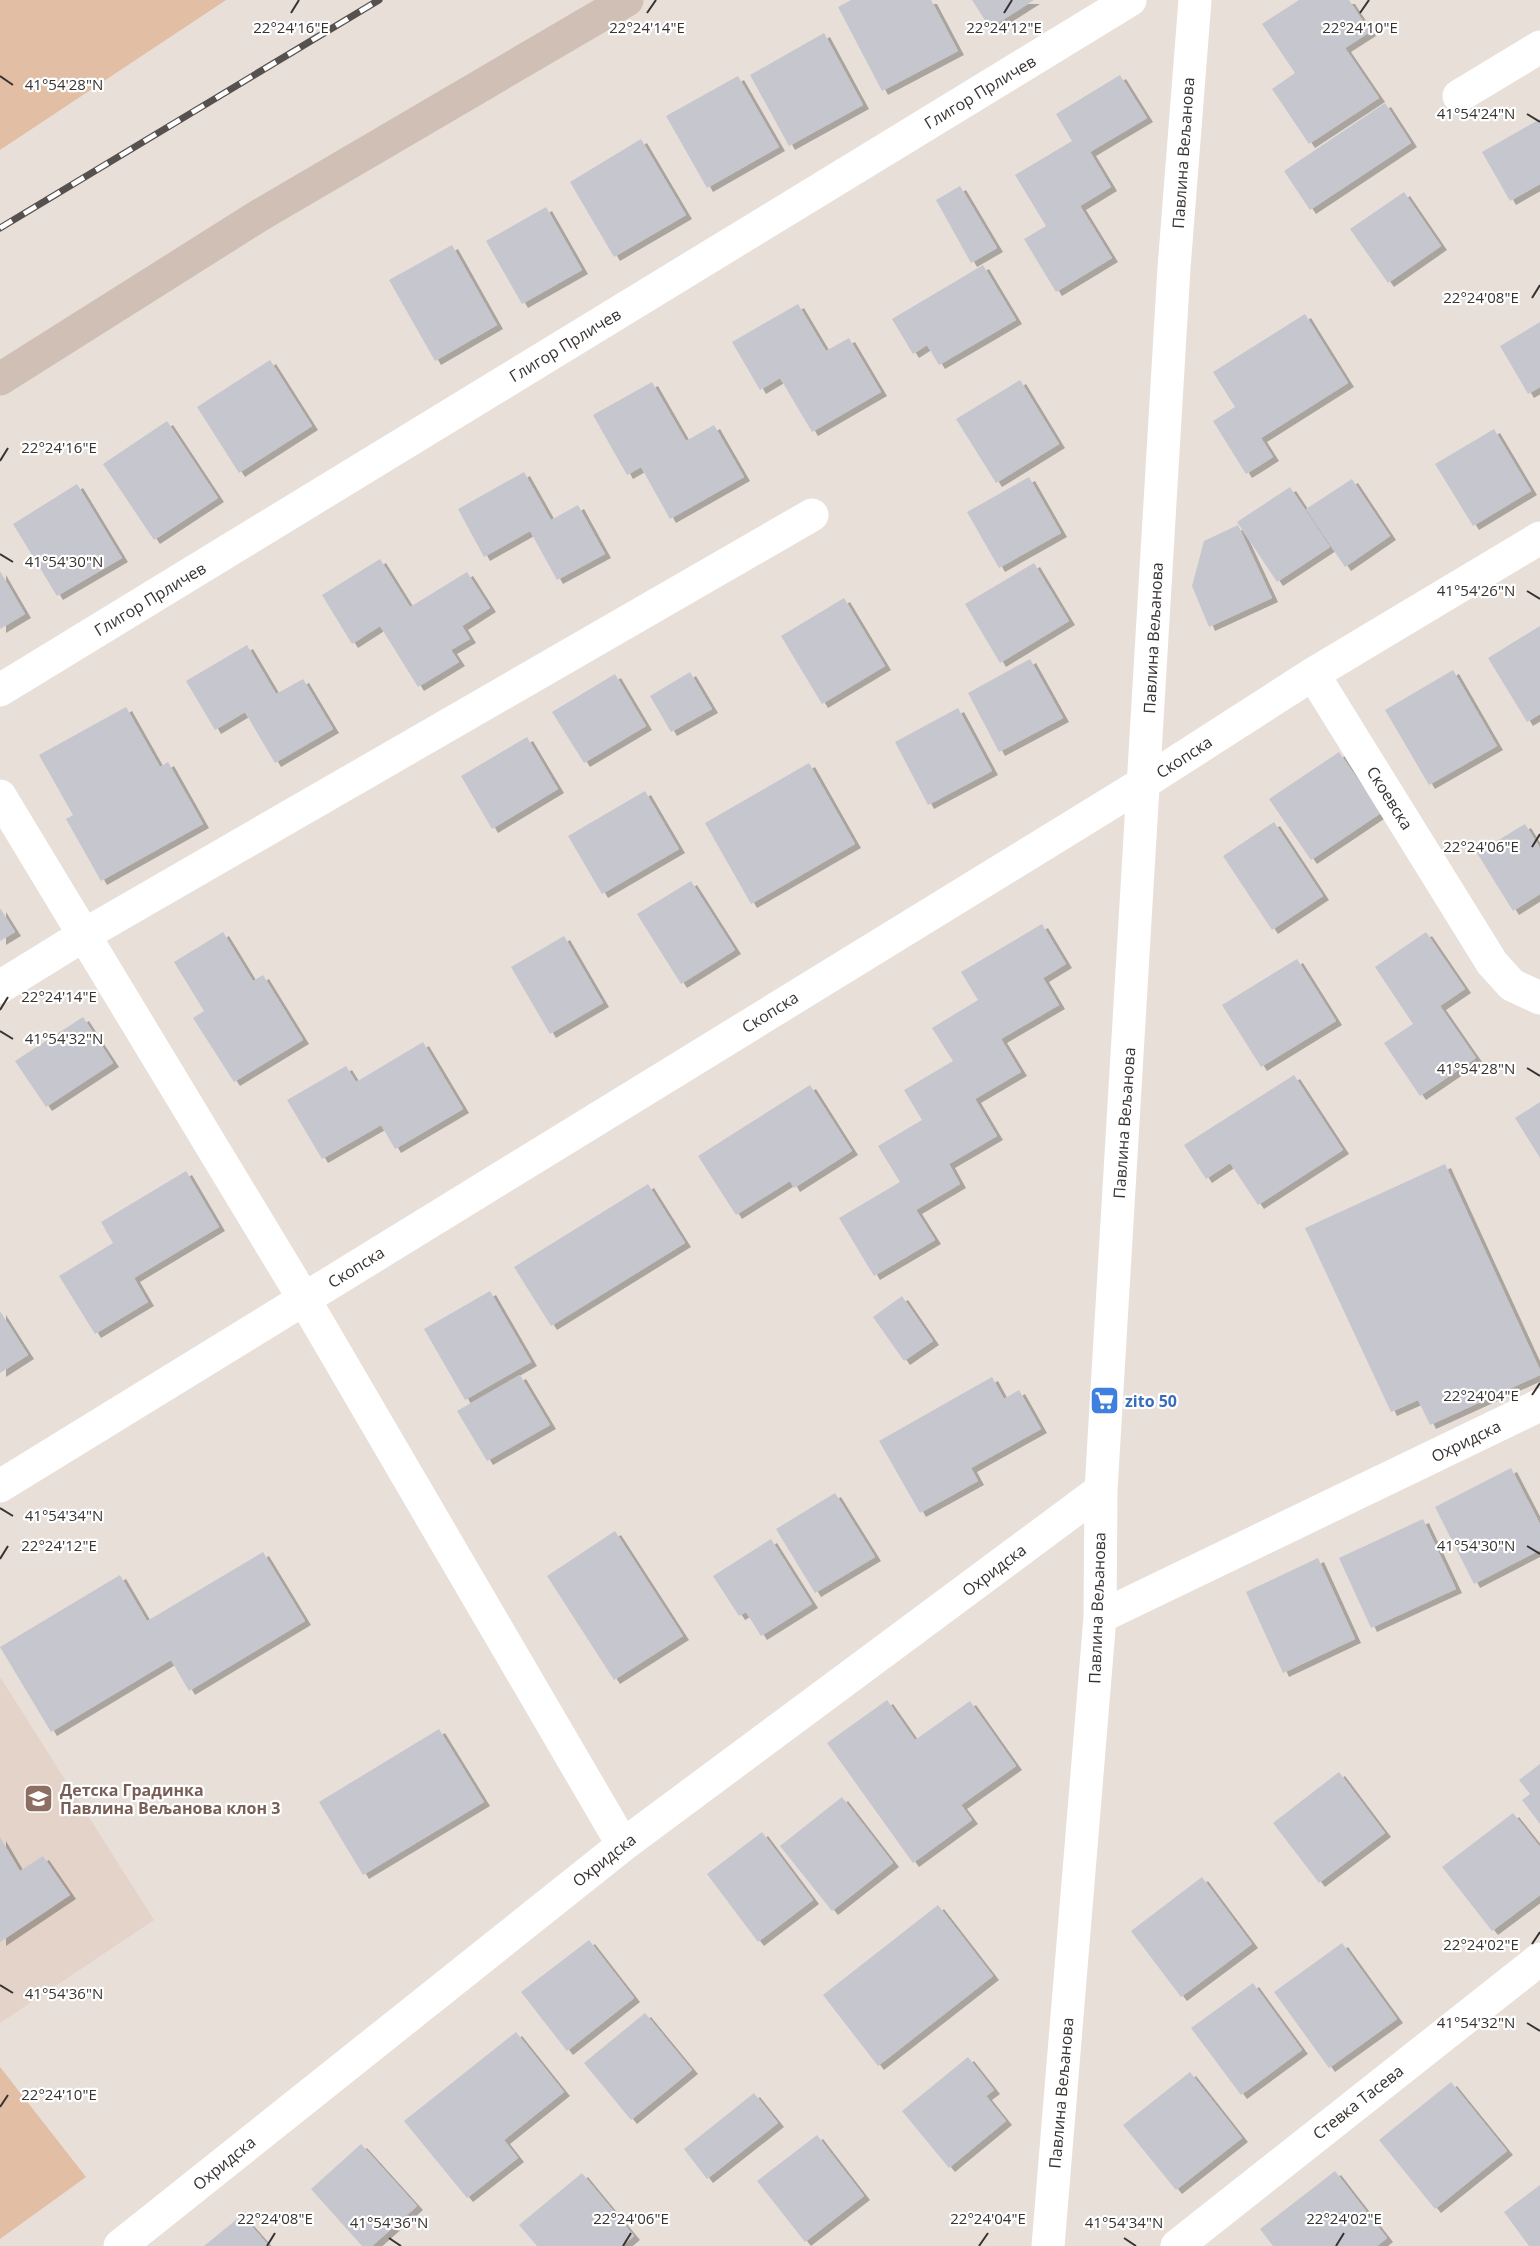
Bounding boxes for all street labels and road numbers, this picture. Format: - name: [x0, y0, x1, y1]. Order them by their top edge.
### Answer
- street label: Глигор Прличев: [920, 50, 1040, 134]
- street label: Павлина Вељанова: [1167, 77, 1199, 229]
- street label: Глигор Прличев: [505, 303, 625, 387]
- street label: Глигор Прличев: [90, 557, 210, 641]
- street label: Павлина Вељанова: [1138, 562, 1168, 714]
- street label: Скопска: [1152, 731, 1216, 783]
- street label: Скоевска: [1362, 762, 1418, 834]
- street label: Скопска: [738, 986, 802, 1038]
- street label: Павлина Вељанова: [1108, 1047, 1140, 1199]
- street label: Скопска: [324, 1241, 388, 1293]
- street label: Охридска: [1428, 1415, 1504, 1467]
- street label: Павлина Вељанова: [1083, 1532, 1111, 1684]
- street label: Охридска: [958, 1539, 1030, 1601]
- street label: Охридска: [568, 1828, 640, 1892]
- street label: Павлина Вељанова: [1043, 2016, 1079, 2170]
- street label: Стевка Тасева: [1308, 2060, 1408, 2144]
- street label: Охридска: [188, 2131, 260, 2195]

